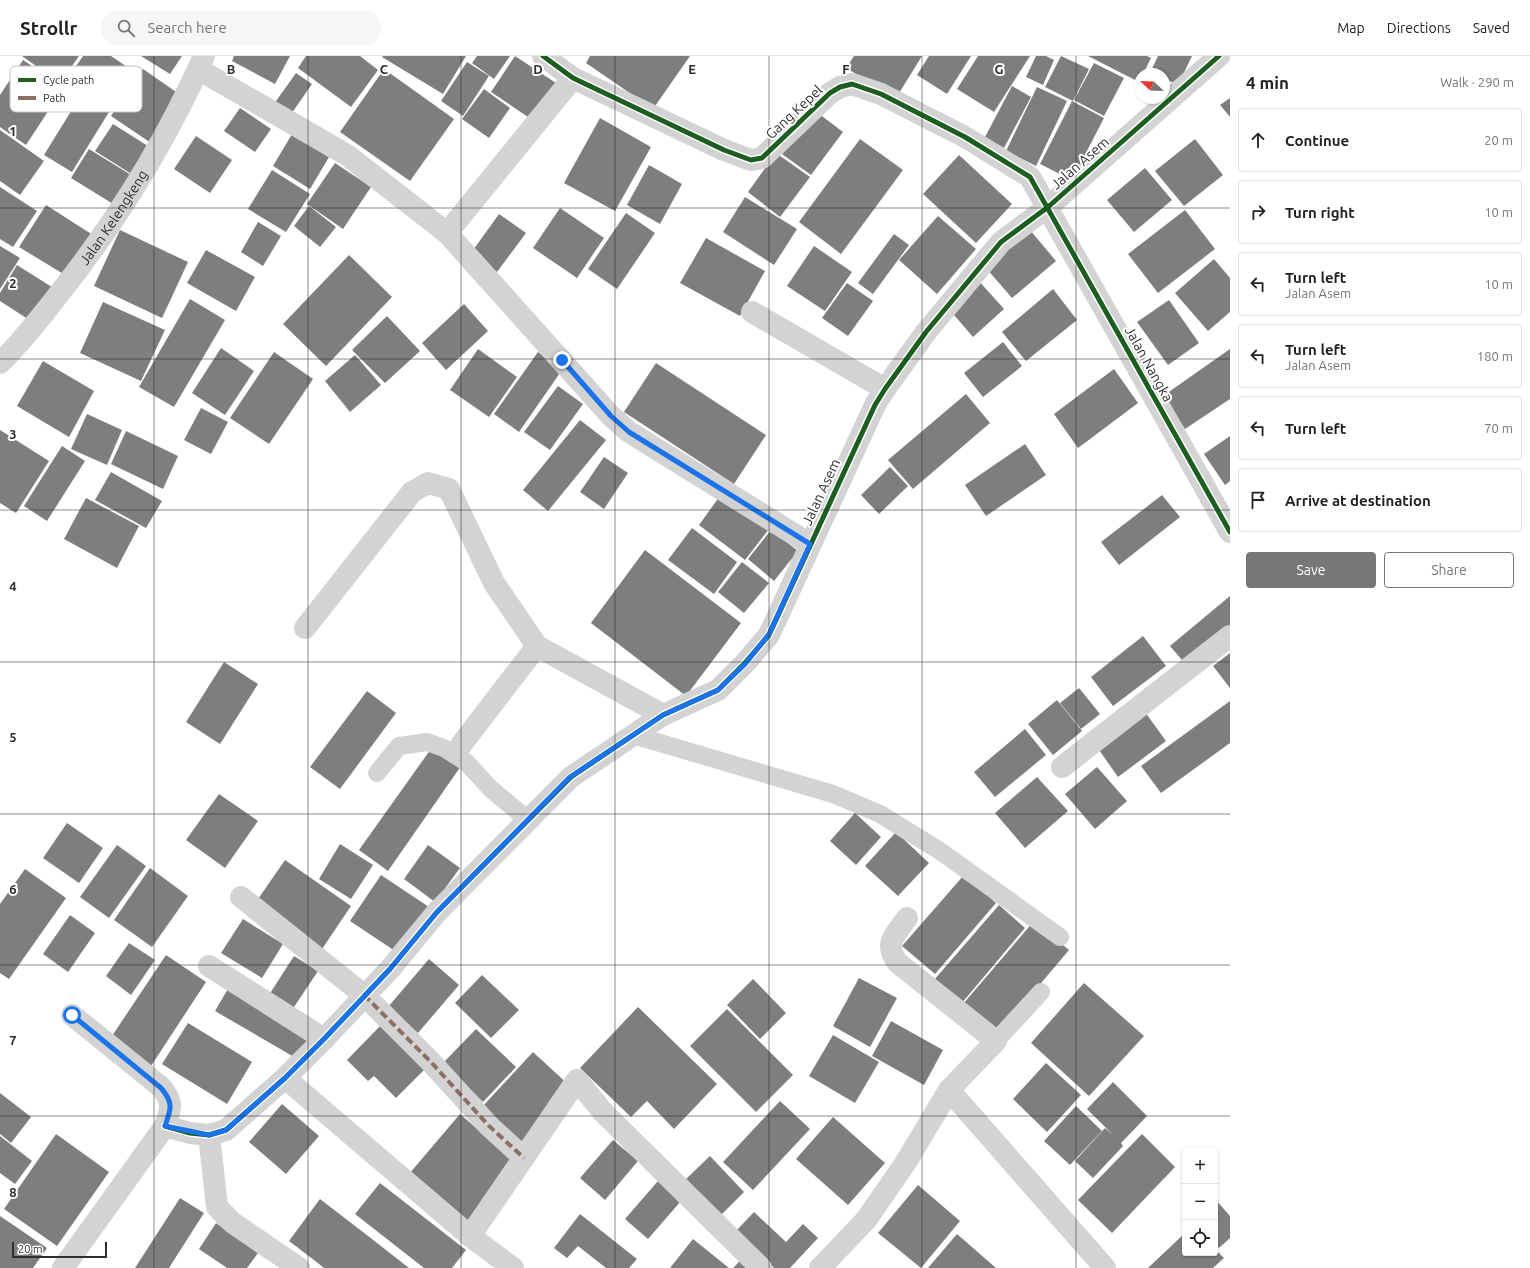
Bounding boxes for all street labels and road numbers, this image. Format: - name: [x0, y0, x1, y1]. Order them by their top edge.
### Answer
- street label: Gang Kepel: [762, 82, 826, 142]
- street label: Jalan Asem: [1048, 134, 1112, 192]
- street label: Jalan Kelengkeng: [76, 167, 151, 268]
- street label: Jalan Nangka: [1122, 324, 1176, 404]
- street label: Jalan Asem: [799, 456, 843, 528]

